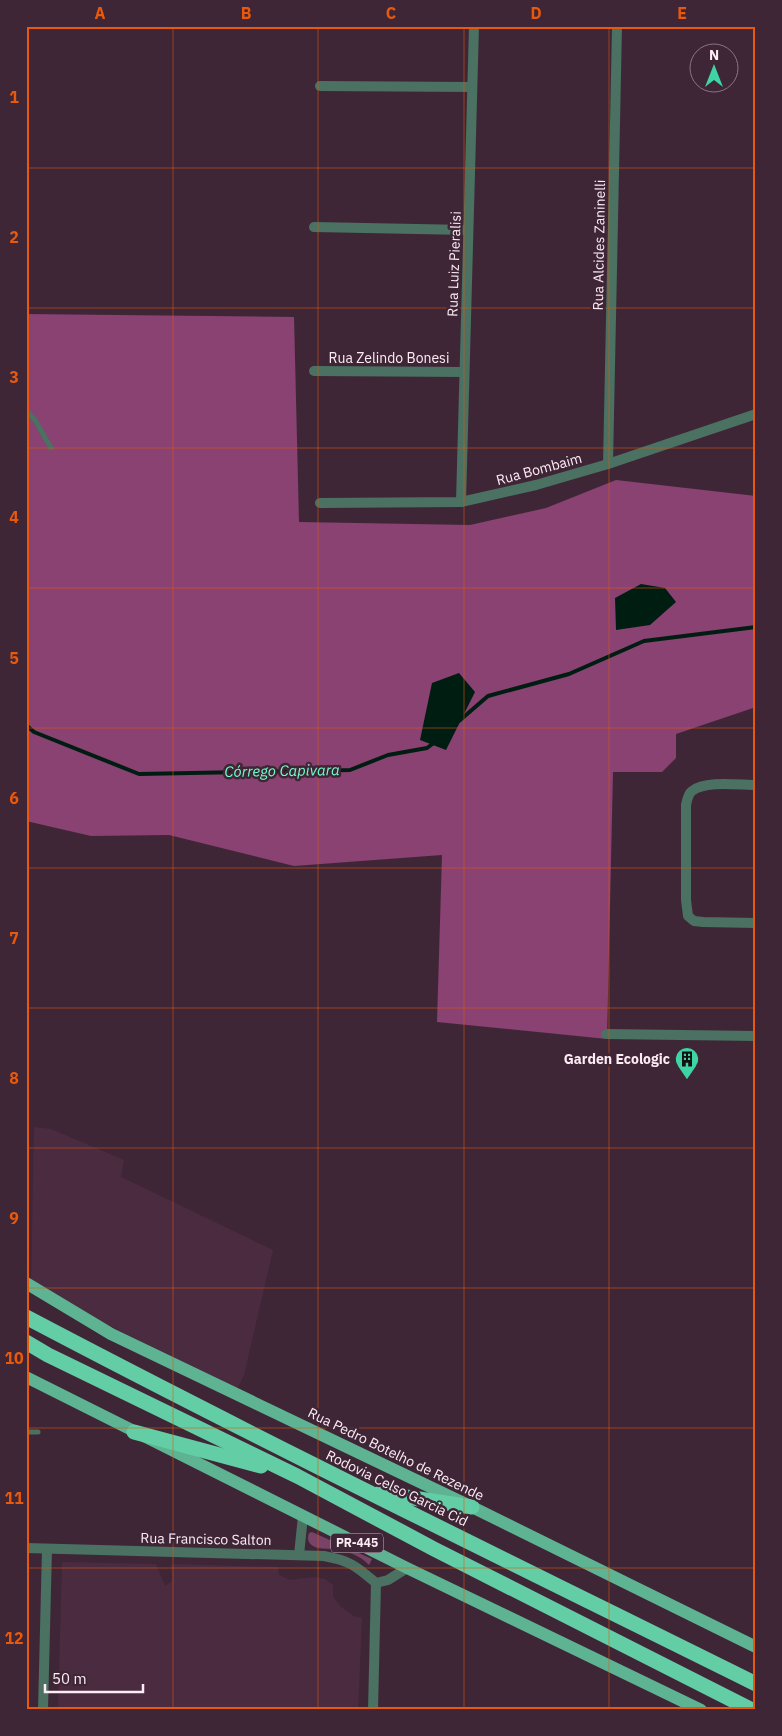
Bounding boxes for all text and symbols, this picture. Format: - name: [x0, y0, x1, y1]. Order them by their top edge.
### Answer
- text: A: [95, 3, 106, 23]
- text: B: [241, 3, 252, 23]
- text: C: [386, 3, 396, 23]
- text: D: [530, 3, 542, 23]
- text: E: [677, 3, 687, 23]
- north arrow: [690, 42, 740, 92]
- text: N: [709, 46, 719, 64]
- text: 1: [9, 87, 19, 107]
- street label: Rua Alcides Zaninelli: [589, 180, 609, 310]
- street label: Rua Luiz Pieralisi: [443, 211, 465, 317]
- text: 2: [9, 227, 19, 247]
- street label: Rua Zelindo Bonesi: [329, 349, 449, 367]
- text: 3: [9, 367, 19, 387]
- street label: Rua Bombaim: [494, 449, 584, 489]
- text: 4: [9, 507, 19, 527]
- text: 5: [9, 648, 19, 668]
- water label: Córrego Capivara: [224, 760, 340, 781]
- text: 6: [9, 788, 19, 808]
- text: 7: [9, 928, 19, 948]
- building icon: Garden Ecologic: [674, 1046, 700, 1080]
- place label: Garden Ecologic: [564, 1050, 670, 1068]
- text: 8: [9, 1068, 19, 1088]
- text: 9: [9, 1208, 19, 1228]
- text: 10: [4, 1348, 24, 1368]
- street label: Rua Pedro Botelho de Rezende: [305, 1403, 487, 1505]
- street label: Rodovia Celso Garcia Cid: [323, 1446, 471, 1530]
- text: 11: [4, 1488, 24, 1508]
- street label: Rua Francisco Salton: [140, 1529, 272, 1549]
- road number: PR-445: [331, 1534, 383, 1552]
- text: 12: [4, 1628, 24, 1648]
- scale bar: [45, 1661, 142, 1693]
- text: 50 m: [52, 1669, 87, 1688]

